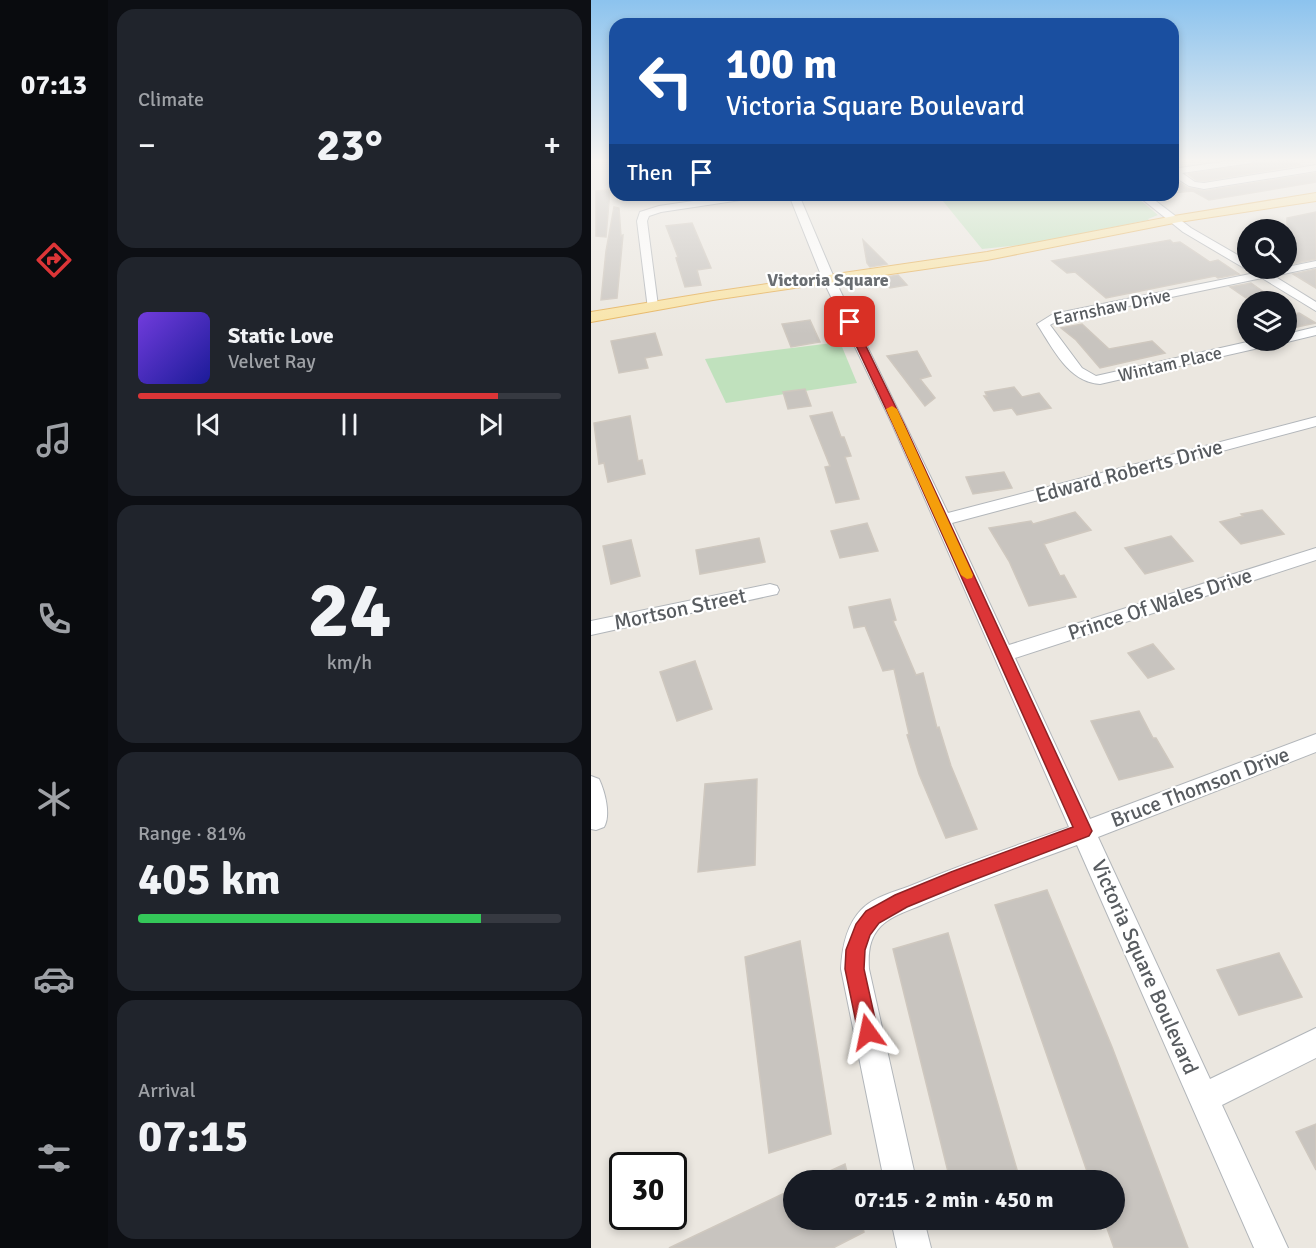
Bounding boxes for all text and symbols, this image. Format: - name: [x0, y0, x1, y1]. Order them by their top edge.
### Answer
- text: 100 m: [726, 39, 837, 90]
- icon: left: [627, 42, 705, 120]
- text: 07:13: [21, 69, 87, 102]
- text: Climate: [138, 87, 204, 112]
- text: Victoria Square Boulevard: [726, 90, 1025, 123]
- text: 23°: [316, 118, 383, 173]
- text: −: [138, 125, 156, 166]
- text: +: [543, 125, 561, 166]
- icon: arrive: [685, 156, 718, 189]
- text: Then: [627, 159, 673, 186]
- map controls: [1237, 219, 1297, 351]
- button: search: [1237, 219, 1297, 279]
- icon: directions: [33, 239, 75, 281]
- district label: Victoria Square: [767, 269, 889, 291]
- street label: Earnshaw Drive: [1051, 284, 1173, 330]
- button: layers: [1237, 291, 1297, 351]
- pin: [824, 296, 875, 347]
- icon: arrive: [833, 305, 866, 338]
- text: Static Love: [228, 322, 334, 349]
- street label: Wintam Place: [1116, 341, 1224, 387]
- text: Velvet Ray: [228, 349, 316, 374]
- icon: previous: [192, 408, 225, 441]
- icon: pause: [333, 408, 366, 441]
- icon: next: [474, 408, 507, 441]
- icon: music: [33, 419, 75, 461]
- street label: Edward Roberts Drive: [1033, 433, 1225, 509]
- street label: Prince Of Wales Drive: [1065, 562, 1255, 646]
- text: 24: [307, 563, 392, 659]
- street label: Mortson Street: [612, 582, 748, 636]
- icon: phone: [33, 598, 75, 640]
- text: km/h: [327, 650, 372, 675]
- street label: Bruce Thomson Drive: [1107, 741, 1293, 833]
- icon: climate: [33, 778, 75, 820]
- text: Range · 81%: [138, 821, 246, 846]
- text: 405 km: [138, 852, 281, 907]
- street label: Victoria Square Boulevard: [1086, 856, 1204, 1078]
- icon: car: [33, 958, 75, 1000]
- position arrow: [836, 1000, 900, 1064]
- text: Arrival: [138, 1078, 196, 1103]
- text: 07:15: [138, 1109, 248, 1164]
- icon: filters: [33, 1137, 75, 1179]
- speed limit sign: 30: [609, 1152, 687, 1230]
- text: 07:15 · 2 min · 450 m: [854, 1186, 1054, 1213]

